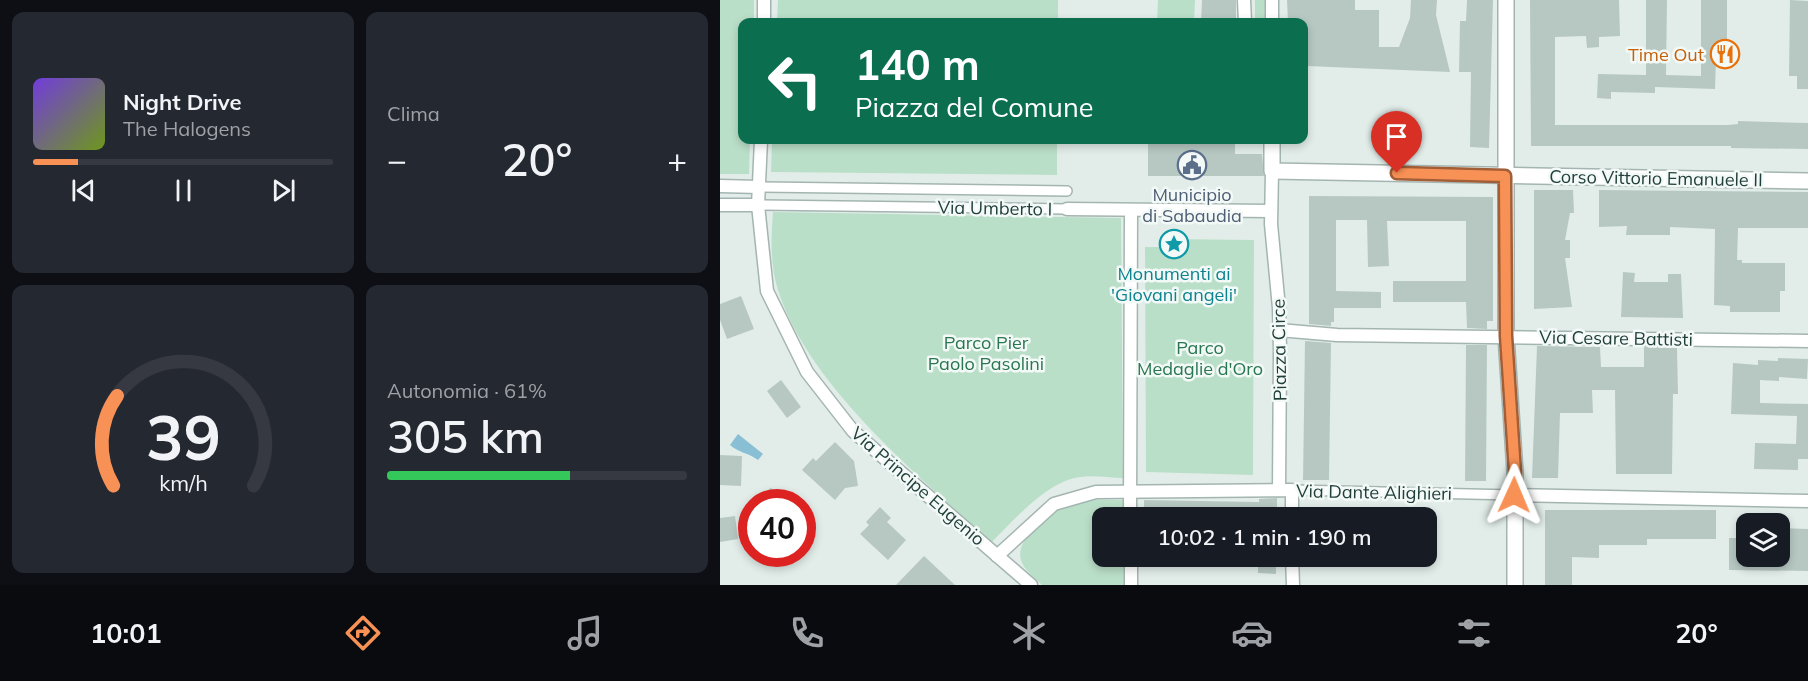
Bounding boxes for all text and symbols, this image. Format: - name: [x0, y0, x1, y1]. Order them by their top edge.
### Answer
- text: 140 m: [855, 38, 980, 91]
- restaurant icon: Time Out: [1709, 38, 1741, 70]
- icon: left: [756, 42, 834, 120]
- place label: Time Out: [1628, 43, 1704, 66]
- text: Night Drive: [123, 88, 242, 116]
- text: Piazza del Comune: [855, 90, 1093, 124]
- text: Clima: [387, 101, 440, 126]
- pin: [1371, 111, 1422, 173]
- text: The Halogens: [123, 116, 251, 141]
- icon: arrive: [1380, 120, 1413, 153]
- text: 20°: [502, 131, 572, 187]
- text: −: [387, 139, 407, 180]
- text: +: [667, 139, 687, 180]
- public building icon: Municipio di Sabaudia: [1176, 149, 1208, 181]
- street label: Corso Vittorio Emanuele II: [1549, 165, 1763, 191]
- icon: previous: [67, 174, 100, 207]
- icon: pause: [167, 174, 200, 207]
- icon: next: [267, 174, 300, 207]
- place label: Municipio di Sabaudia: [1142, 183, 1242, 227]
- street label: Via Umberto I: [937, 196, 1053, 220]
- place icon: Monumenti ai 'Giovani angeli': [1158, 228, 1190, 260]
- place label: Monumenti ai 'Giovani angeli': [1111, 262, 1237, 306]
- street label: Piazza Circe: [1267, 299, 1291, 401]
- street label: Via Cesare Battisti: [1539, 325, 1693, 351]
- park label: Parco Pier Paolo Pasolini: [928, 331, 1044, 375]
- park label: Parco Medaglie d'Oro: [1137, 336, 1263, 380]
- text: Autonomia · 61%: [387, 378, 547, 403]
- text: 39: [146, 397, 220, 476]
- text: 305 km: [387, 408, 544, 464]
- street label: Via Principe Eugenio: [846, 421, 990, 551]
- position arrow: [1482, 463, 1546, 527]
- text: km/h: [159, 469, 207, 496]
- street label: Via Dante Alighieri: [1296, 479, 1452, 505]
- speed limit sign: 40: [738, 489, 816, 567]
- map controls: [1736, 513, 1790, 567]
- button: layers: [1736, 513, 1790, 567]
- text: 10:02 · 1 min · 190 m: [1157, 523, 1372, 551]
- icon: directions: [342, 612, 384, 654]
- icon: music: [564, 612, 606, 654]
- icon: phone: [786, 612, 828, 654]
- icon: climate: [1008, 612, 1050, 654]
- icon: car: [1231, 612, 1273, 654]
- icon: filters: [1453, 612, 1495, 654]
- text: 10:01: [90, 616, 162, 650]
- text: 20°: [1675, 616, 1718, 650]

